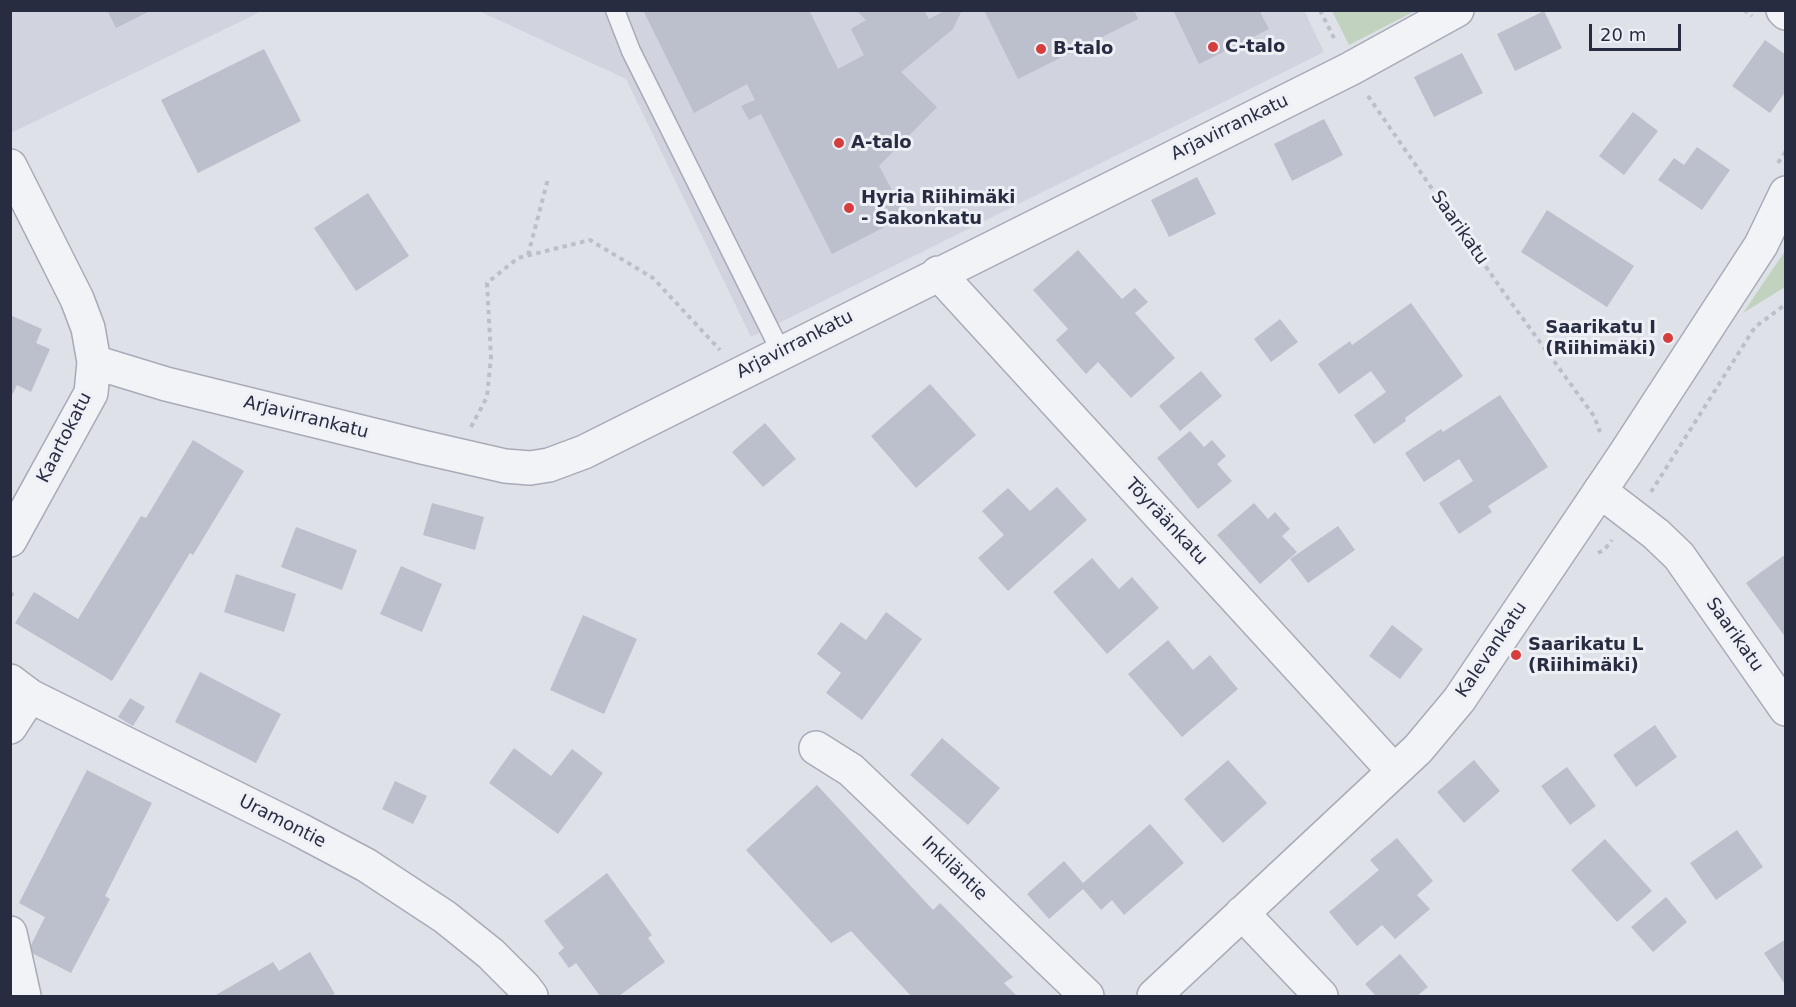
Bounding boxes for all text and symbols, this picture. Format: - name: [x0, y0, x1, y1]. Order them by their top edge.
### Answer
- scale bar: [1592, 12, 1684, 50]
- text: 20 m: [1600, 24, 1646, 45]
- place label: C-talo: [1225, 36, 1285, 58]
- place label: B-talo: [1053, 38, 1113, 60]
- marker: C-talo: [1206, 40, 1220, 54]
- marker: B-talo: [1034, 42, 1048, 56]
- street label: Arjavirrankatu: [1168, 90, 1292, 166]
- place label: A-talo: [851, 132, 912, 154]
- marker: A-talo: [832, 136, 846, 150]
- place label: Hyria Riihimäki - Sakonkatu: [861, 187, 1015, 230]
- street label: Saarikatu: [1426, 187, 1492, 269]
- marker: Hyria Riihimäki - Sakonkatu: [842, 201, 856, 215]
- street label: Arjavirrankatu: [733, 306, 857, 384]
- place label: Saarikatu I (Riihimäki): [1545, 317, 1656, 360]
- marker: Saarikatu I (Riihimäki): [1661, 331, 1675, 345]
- street label: Kaartokatu: [33, 389, 97, 487]
- street label: Arjavirrankatu: [241, 392, 371, 444]
- street label: Töyräänkatu: [1120, 474, 1212, 570]
- street label: Saarikatu: [1701, 594, 1767, 676]
- street label: Kalevankatu: [1452, 598, 1532, 702]
- place label: Saarikatu L (Riihimäki): [1528, 634, 1644, 676]
- marker: Saarikatu L (Riihimäki): [1509, 648, 1523, 662]
- street label: Uramontie: [235, 791, 329, 853]
- street label: Inkiläntie: [917, 833, 991, 905]

